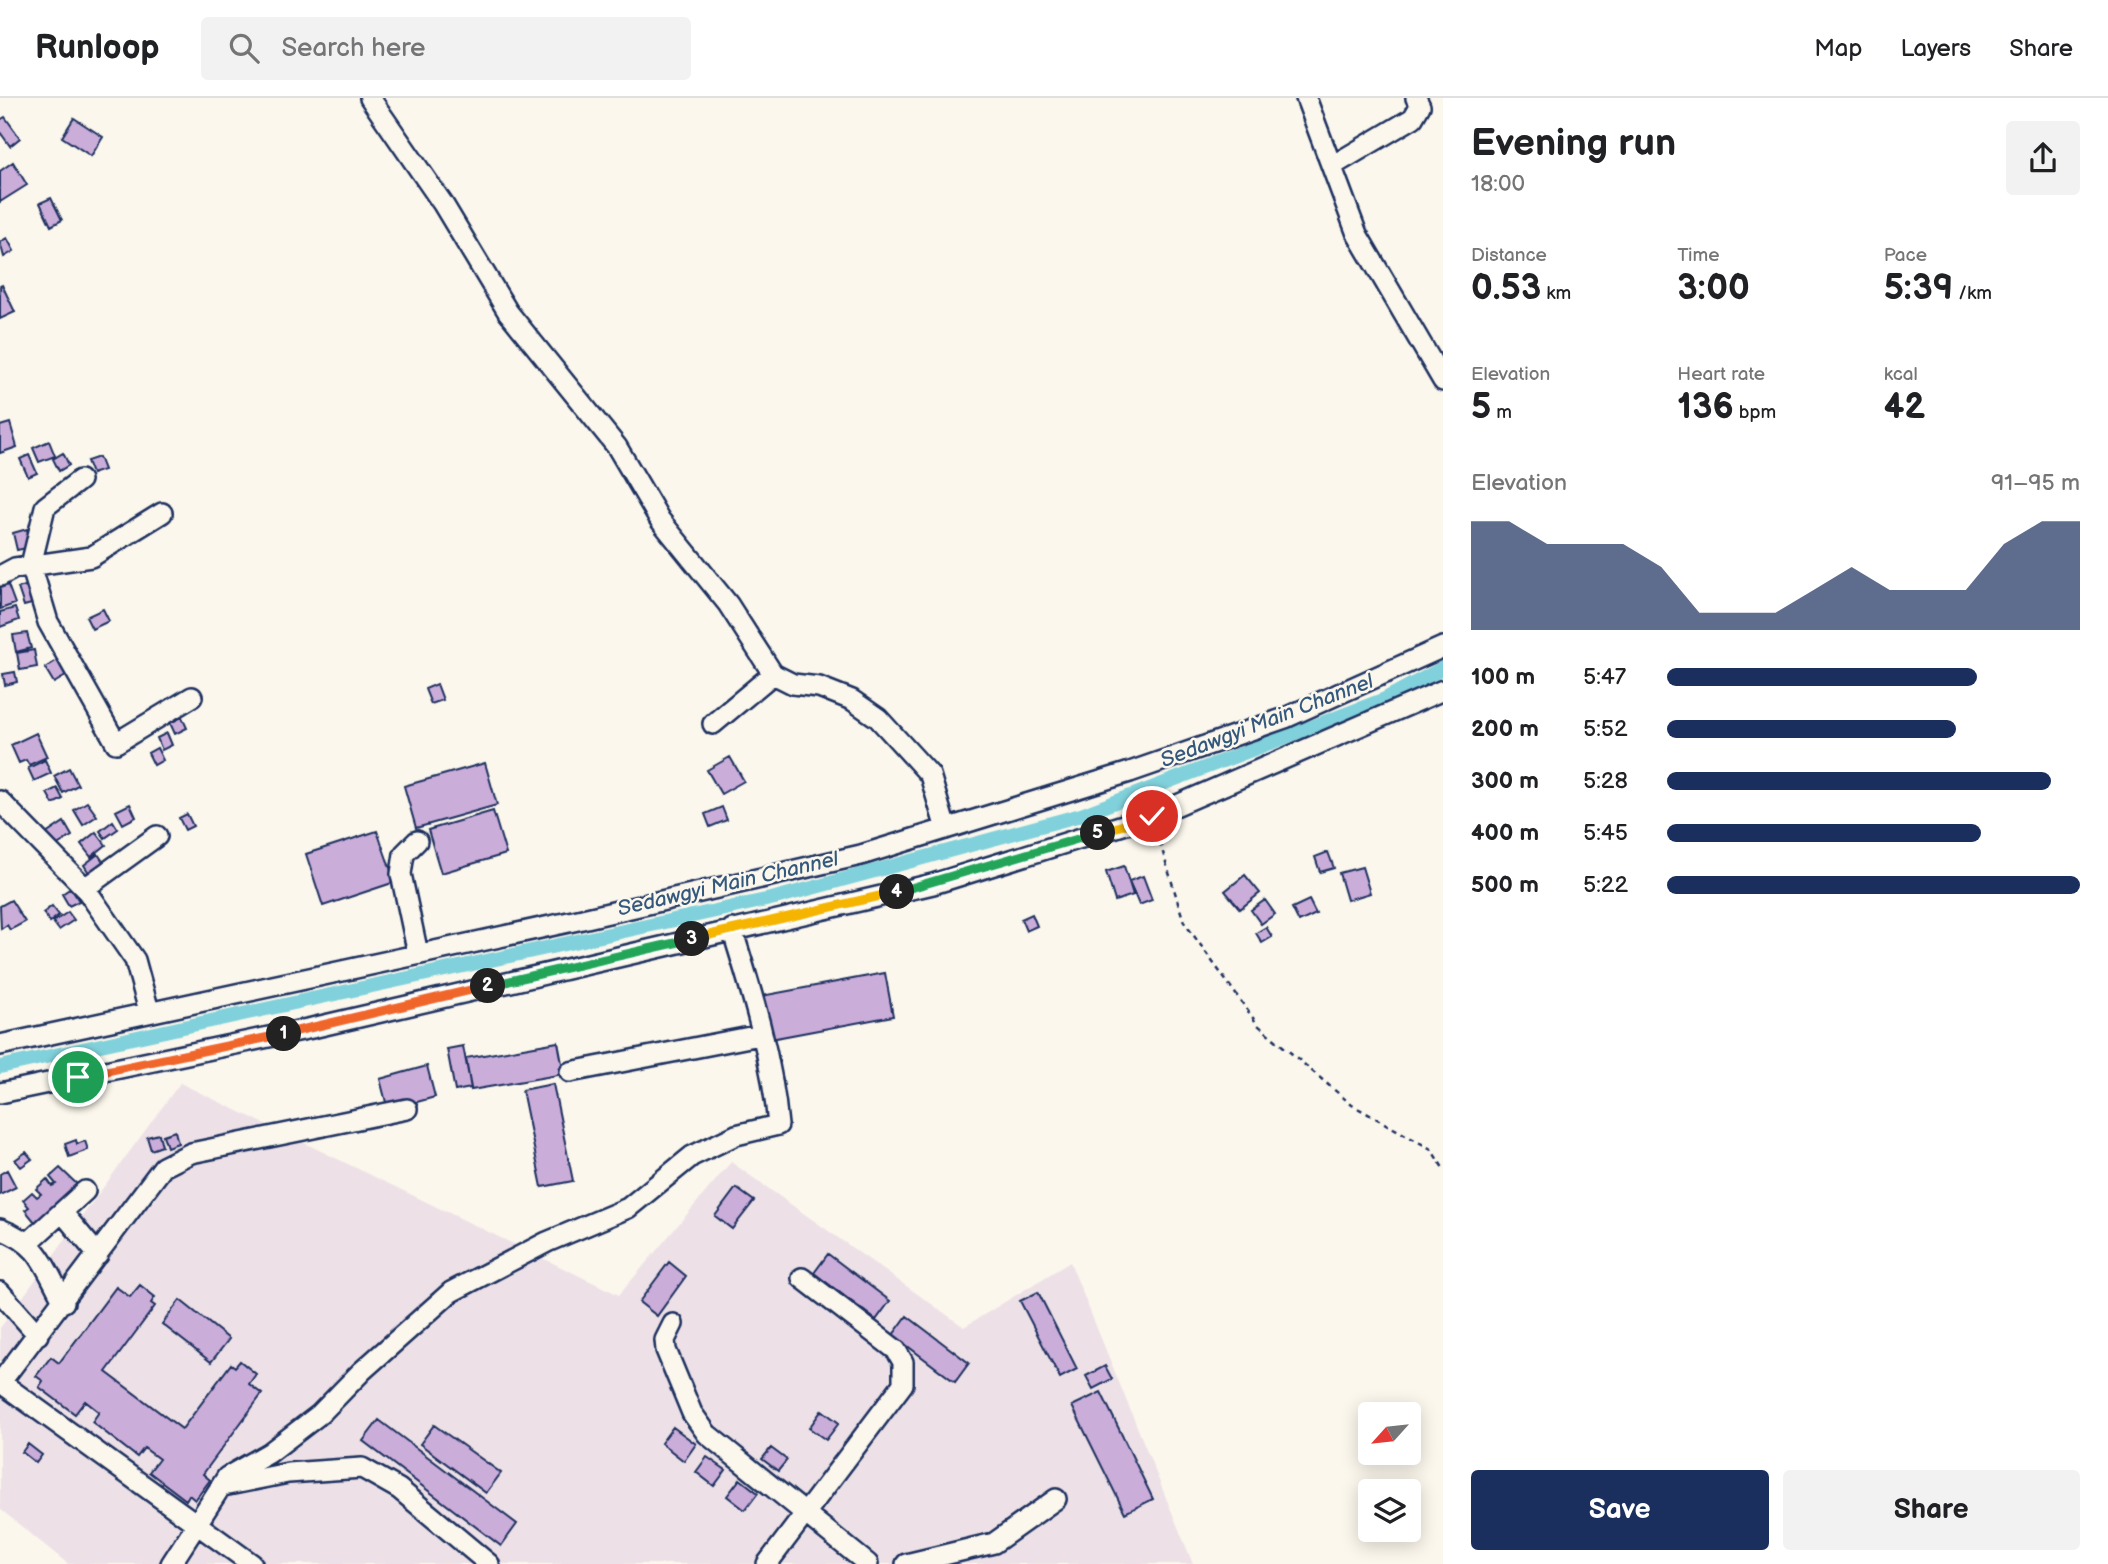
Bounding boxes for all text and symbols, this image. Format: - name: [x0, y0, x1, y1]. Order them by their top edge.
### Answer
- search box: [201, 17, 691, 80]
- text: Runloop: [35, 28, 159, 68]
- icon: search: [225, 29, 263, 67]
- text: Search here: [281, 33, 425, 64]
- text: Map: [1814, 34, 1862, 63]
- text: Layers: [1900, 34, 1971, 63]
- text: Share: [2009, 34, 2073, 63]
- text: Evening run: [1471, 121, 1676, 166]
- button: share: [2006, 121, 2080, 195]
- text: 18:00: [1471, 170, 1525, 198]
- text: Distance: [1471, 244, 1547, 267]
- text: Time: [1677, 244, 1719, 267]
- text: Pace: [1884, 244, 1927, 267]
- text: 0.53: [1471, 267, 1541, 310]
- text: 3:00: [1677, 267, 1750, 310]
- text: 5:39: [1884, 267, 1953, 310]
- text: km: [1541, 282, 1571, 305]
- text: /km: [1953, 282, 1992, 305]
- text: Elevation: [1471, 363, 1550, 386]
- text: Heart rate: [1677, 363, 1765, 386]
- text: kcal: [1884, 363, 1918, 386]
- text: 5: [1471, 386, 1491, 429]
- text: 136: [1677, 386, 1734, 429]
- text: 42: [1884, 386, 1925, 429]
- text: m: [1491, 401, 1512, 424]
- text: bpm: [1734, 401, 1776, 424]
- text: Elevation: [1471, 469, 1567, 497]
- text: 91–95 m: [1991, 469, 2080, 497]
- text: 100 m: [1471, 663, 1535, 691]
- text: 5:47: [1583, 663, 1626, 691]
- water label: Sedawgyi Main Channel: [1157, 668, 1378, 773]
- text: 200 m: [1471, 715, 1539, 743]
- text: 5:52: [1583, 715, 1628, 743]
- text: 300 m: [1471, 767, 1539, 795]
- text: 5:28: [1583, 767, 1628, 795]
- pin: [1122, 786, 1182, 846]
- icon: check: [1133, 797, 1171, 835]
- pin: 5: [1080, 816, 1116, 850]
- text: 400 m: [1471, 819, 1539, 847]
- text: 5:45: [1583, 819, 1628, 847]
- text: 5: [1092, 821, 1103, 844]
- water label: Sedawgyi Main Channel: [615, 846, 842, 922]
- text: 500 m: [1471, 871, 1539, 899]
- text: 5:22: [1583, 871, 1628, 899]
- pin: 4: [880, 874, 914, 910]
- text: 4: [891, 880, 902, 903]
- pin: 3: [674, 922, 710, 956]
- text: 3: [686, 927, 697, 950]
- pin: 2: [470, 968, 505, 1004]
- text: 2: [482, 974, 493, 997]
- pin: 1: [266, 1016, 302, 1052]
- text: 1: [280, 1022, 288, 1045]
- pin: [48, 1047, 108, 1107]
- icon: arrive: [59, 1058, 97, 1096]
- north arrow: [1358, 1402, 1421, 1465]
- map controls: [1358, 1402, 1421, 1542]
- button: Save: [1471, 1470, 1769, 1550]
- button: Share: [1783, 1470, 2080, 1550]
- button: layers: [1358, 1479, 1421, 1542]

